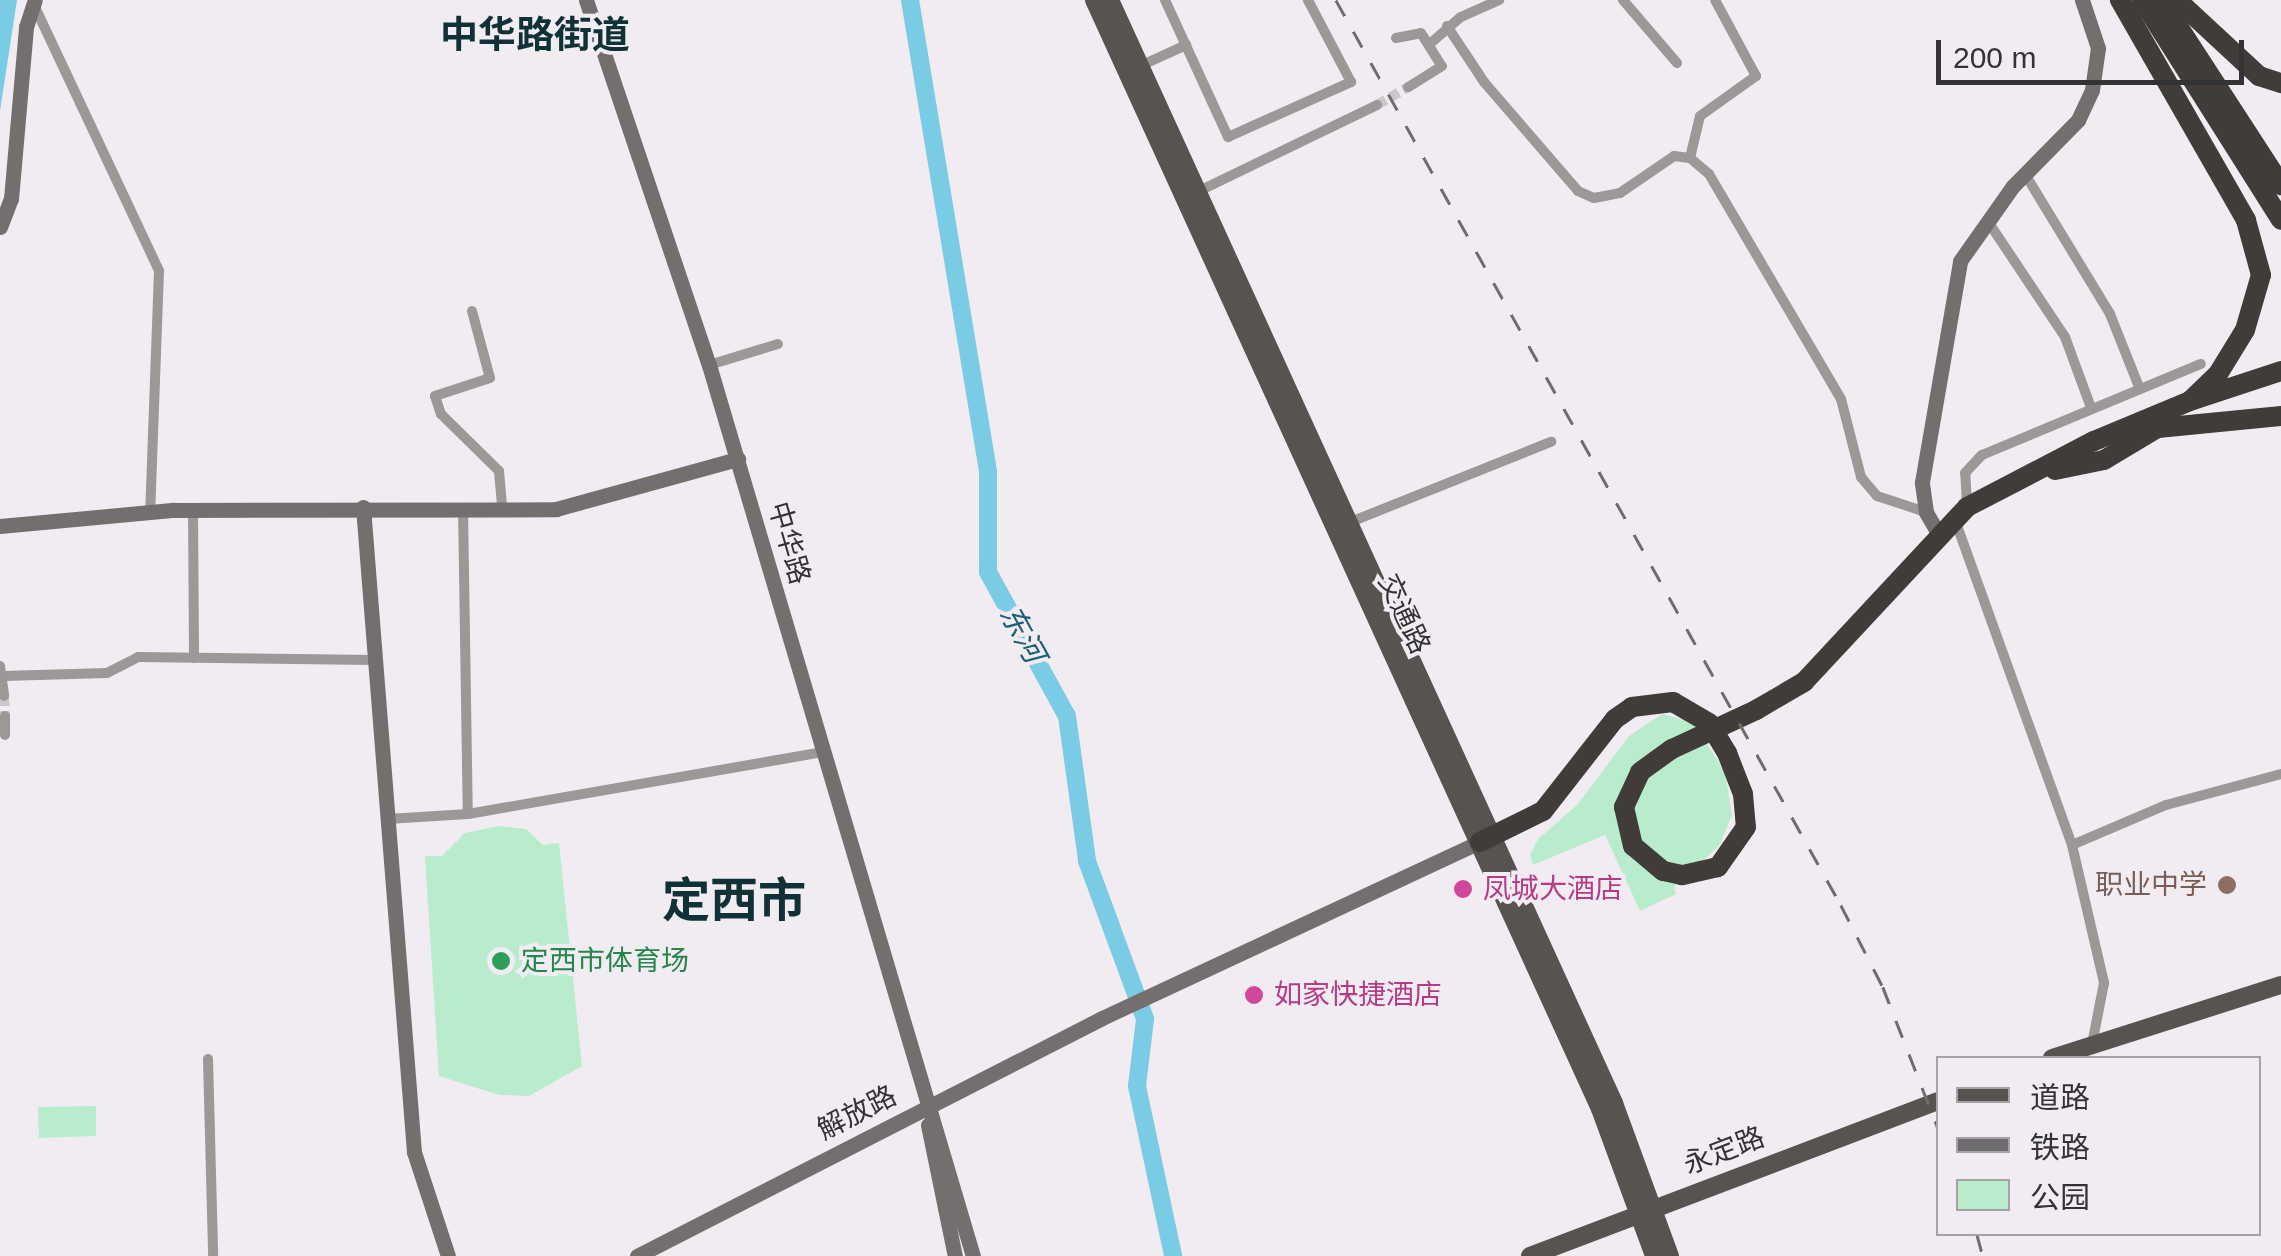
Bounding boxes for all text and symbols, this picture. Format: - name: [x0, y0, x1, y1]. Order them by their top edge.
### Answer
- district label: 中华路街道: [440, 13, 630, 59]
- scale bar: [1941, 20, 2248, 82]
- text: 200 m: [1953, 41, 2036, 74]
- street label: 中华路: [761, 498, 817, 588]
- street label: 交通路: [1371, 569, 1437, 659]
- water label: 东河: [992, 599, 1052, 669]
- place label: 职业中学: [2095, 868, 2207, 902]
- district label: 定西市: [662, 872, 806, 930]
- place label: 凤城大酒店: [1483, 872, 1623, 906]
- marker: 职业中学: [2216, 874, 2238, 896]
- marker: 凤城大酒店: [1452, 878, 1474, 900]
- place label: 定西市体育场: [521, 944, 689, 978]
- marker: 定西市体育场: [490, 950, 512, 972]
- place label: 如家快捷酒店: [1274, 978, 1442, 1012]
- marker: 如家快捷酒店: [1243, 984, 1265, 1006]
- legend: [1936, 1056, 2261, 1236]
- street label: 解放路: [812, 1079, 902, 1147]
- text: 道路: [2030, 1081, 2090, 1114]
- street label: 永定路: [1679, 1120, 1769, 1182]
- text: 铁路: [2030, 1131, 2090, 1164]
- text: 公园: [2030, 1181, 2090, 1214]

